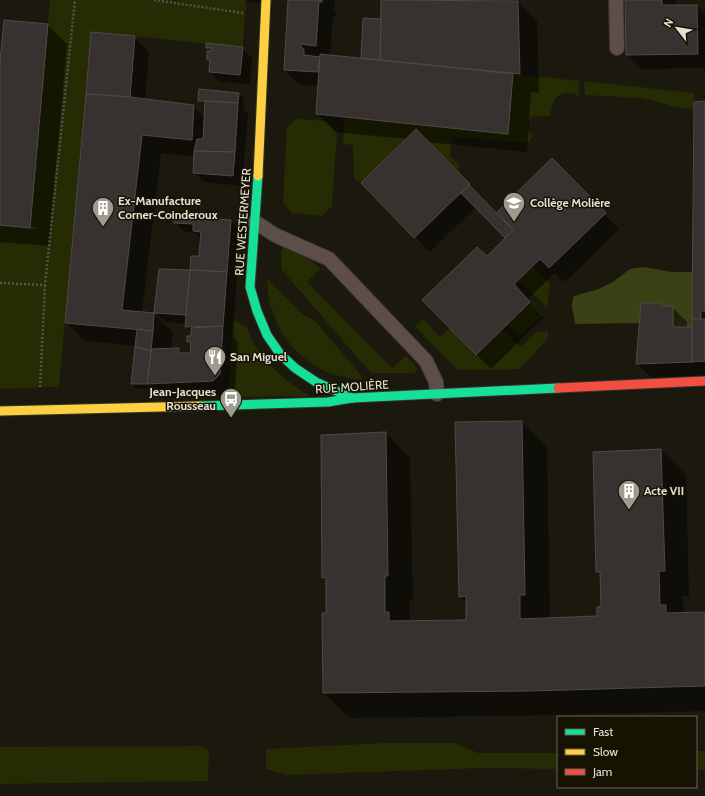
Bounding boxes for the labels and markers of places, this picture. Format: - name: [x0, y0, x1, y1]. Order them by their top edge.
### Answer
- school or university icon: Collège Molière: [501, 190, 527, 223]
- place label: Ex-Manufacture Corner-Coinderoux: [118, 193, 218, 222]
- building icon: Ex-Manufacture Corner-Coinderoux: [90, 195, 116, 228]
- place label: Collège Molière: [530, 195, 610, 210]
- restaurant icon: San Miguel: [202, 344, 228, 377]
- place label: San Miguel: [230, 349, 287, 364]
- place label: Jean-Jacques Rousseau: [149, 384, 216, 413]
- bus stop icon: Jean-Jacques Rousseau: [218, 386, 244, 419]
- building icon: Acte VII: [616, 478, 642, 511]
- place label: Acte VII: [644, 483, 684, 498]

